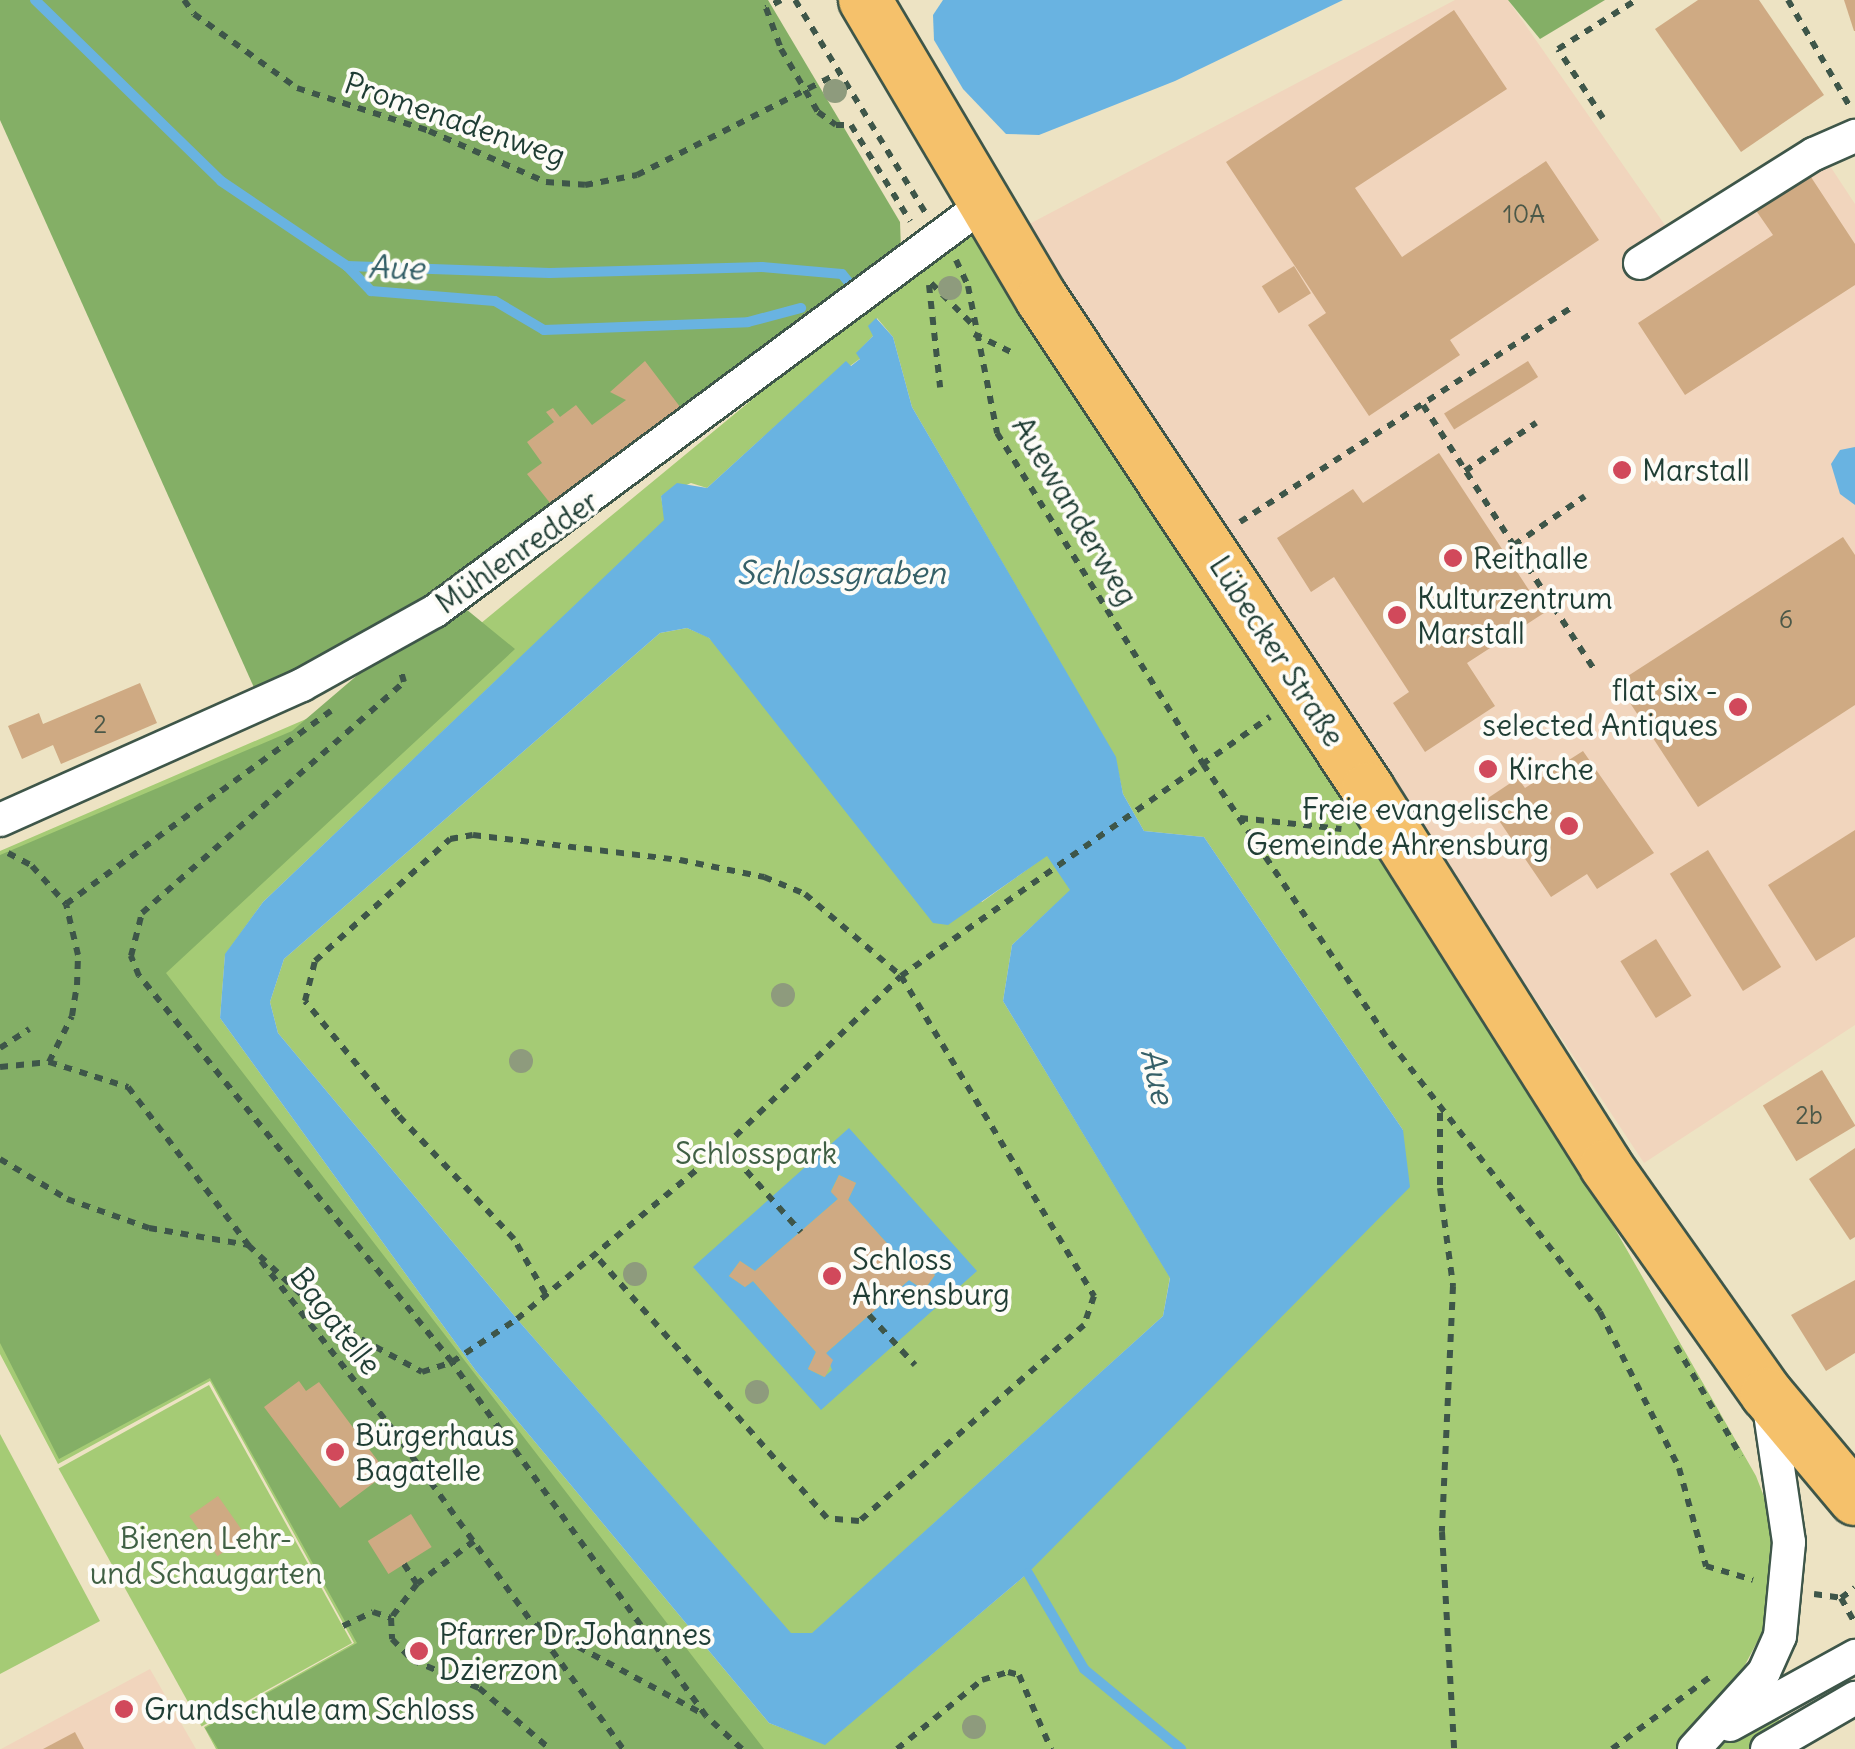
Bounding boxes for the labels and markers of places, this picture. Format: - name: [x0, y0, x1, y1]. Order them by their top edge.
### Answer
- place label: Marstall: [1642, 452, 1750, 488]
- marker: Marstall: [1611, 459, 1633, 481]
- place label: Reithalle: [1473, 540, 1588, 576]
- marker: Reithalle: [1442, 547, 1464, 569]
- place label: Kulturzentrum Marstall: [1417, 580, 1613, 650]
- marker: Kulturzentrum Marstall: [1386, 604, 1408, 626]
- place label: flat six - selected Antiques: [1482, 672, 1718, 742]
- marker: flat six - selected Antiques: [1727, 696, 1749, 718]
- place label: Kirche: [1508, 751, 1594, 787]
- marker: Kirche: [1477, 758, 1499, 780]
- place label: Freie evangelische Gemeinde Ahrensburg: [1246, 791, 1549, 862]
- marker: Freie evangelische Gemeinde Ahrensburg: [1558, 815, 1580, 837]
- place label: Schloss Ahrensburg: [852, 1241, 1010, 1312]
- marker: Schloss Ahrensburg: [821, 1265, 843, 1287]
- place label: Bürgerhaus Bagatelle: [355, 1417, 515, 1488]
- marker: Bürgerhaus Bagatelle: [324, 1441, 346, 1463]
- place label: Pfarrer Dr.Johannes Dzierzon: [439, 1616, 712, 1686]
- marker: Pfarrer Dr.Johannes Dzierzon: [408, 1640, 430, 1662]
- place label: Grundschule am Schloss: [144, 1691, 475, 1727]
- marker: Grundschule am Schloss: [113, 1698, 135, 1720]

